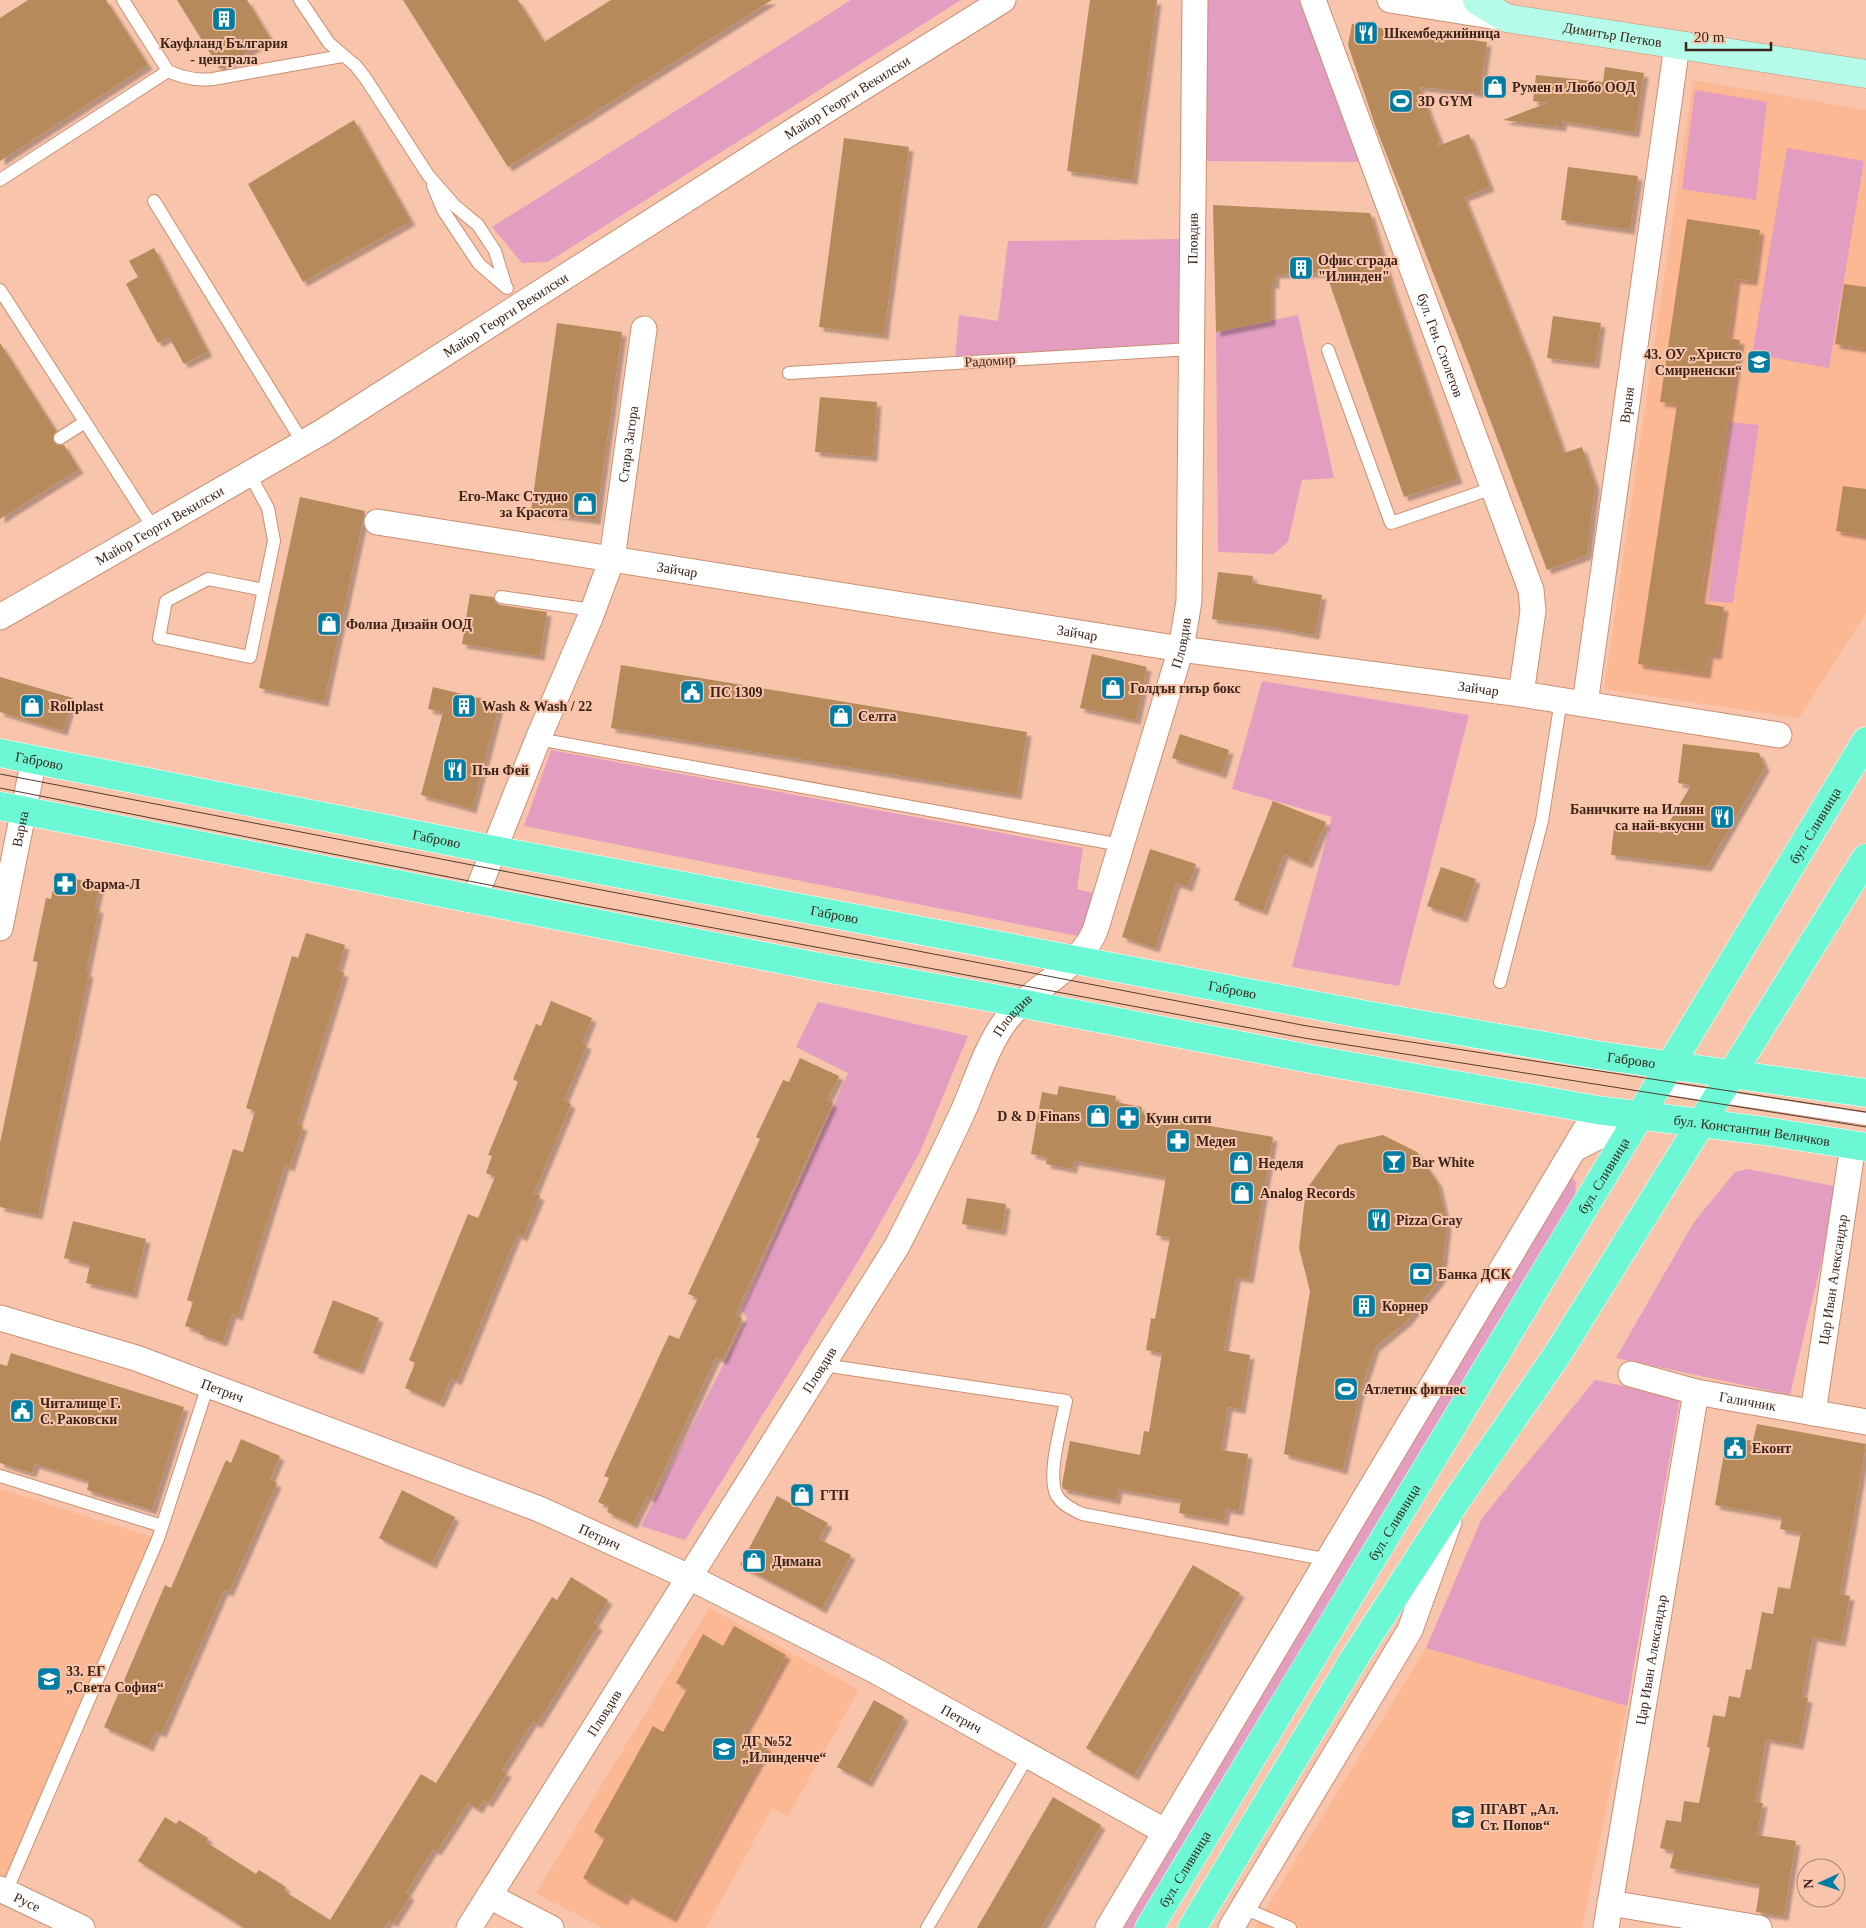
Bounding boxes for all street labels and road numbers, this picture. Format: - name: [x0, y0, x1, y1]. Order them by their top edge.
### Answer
- street label: Димитър Петков: [1562, 20, 1663, 50]
- street label: Майор Георги Векилски: [782, 52, 913, 142]
- street label: Пловдив: [1185, 212, 1200, 265]
- street label: Майор Георги Векилски: [440, 269, 571, 360]
- street label: бул. Ген. Столетов: [1415, 291, 1467, 399]
- street label: Радомир: [964, 352, 1016, 370]
- street label: Враня: [1617, 385, 1637, 424]
- street label: Стара Загора: [615, 404, 641, 483]
- street label: Майор Георги Векилски: [93, 482, 227, 568]
- street label: Зайчар: [656, 559, 699, 580]
- street label: Пловдив: [1168, 616, 1194, 670]
- street label: Зайчар: [1056, 622, 1099, 643]
- street label: Зайчар: [1457, 678, 1500, 698]
- street label: Габрово: [14, 749, 65, 773]
- street label: бул. Сливница: [1786, 784, 1844, 866]
- street label: Варна: [9, 809, 31, 848]
- street label: Габрово: [411, 827, 462, 851]
- street label: Габрово: [809, 903, 860, 926]
- street label: Габрово: [1207, 978, 1258, 1002]
- street label: Пловдив: [990, 990, 1035, 1039]
- street label: Габрово: [1606, 1049, 1656, 1071]
- street label: бул. Константин Величков: [1673, 1112, 1832, 1149]
- street label: бул. Сливница: [1575, 1134, 1633, 1216]
- street label: Цар Иван Александър: [1816, 1213, 1850, 1346]
- street label: Пловдив: [799, 1344, 840, 1396]
- street label: Петрич: [199, 1376, 246, 1405]
- street label: Галичник: [1718, 1389, 1778, 1414]
- street label: бул. Сливница: [1365, 1481, 1423, 1563]
- street label: Петрич: [577, 1521, 623, 1553]
- street label: Цар Иван Александър: [1633, 1593, 1669, 1726]
- street label: Пловдив: [584, 1687, 624, 1739]
- street label: Петрич: [939, 1701, 985, 1736]
- street label: бул. Сливница: [1156, 1828, 1214, 1910]
- street label: Русе: [11, 1889, 43, 1915]

